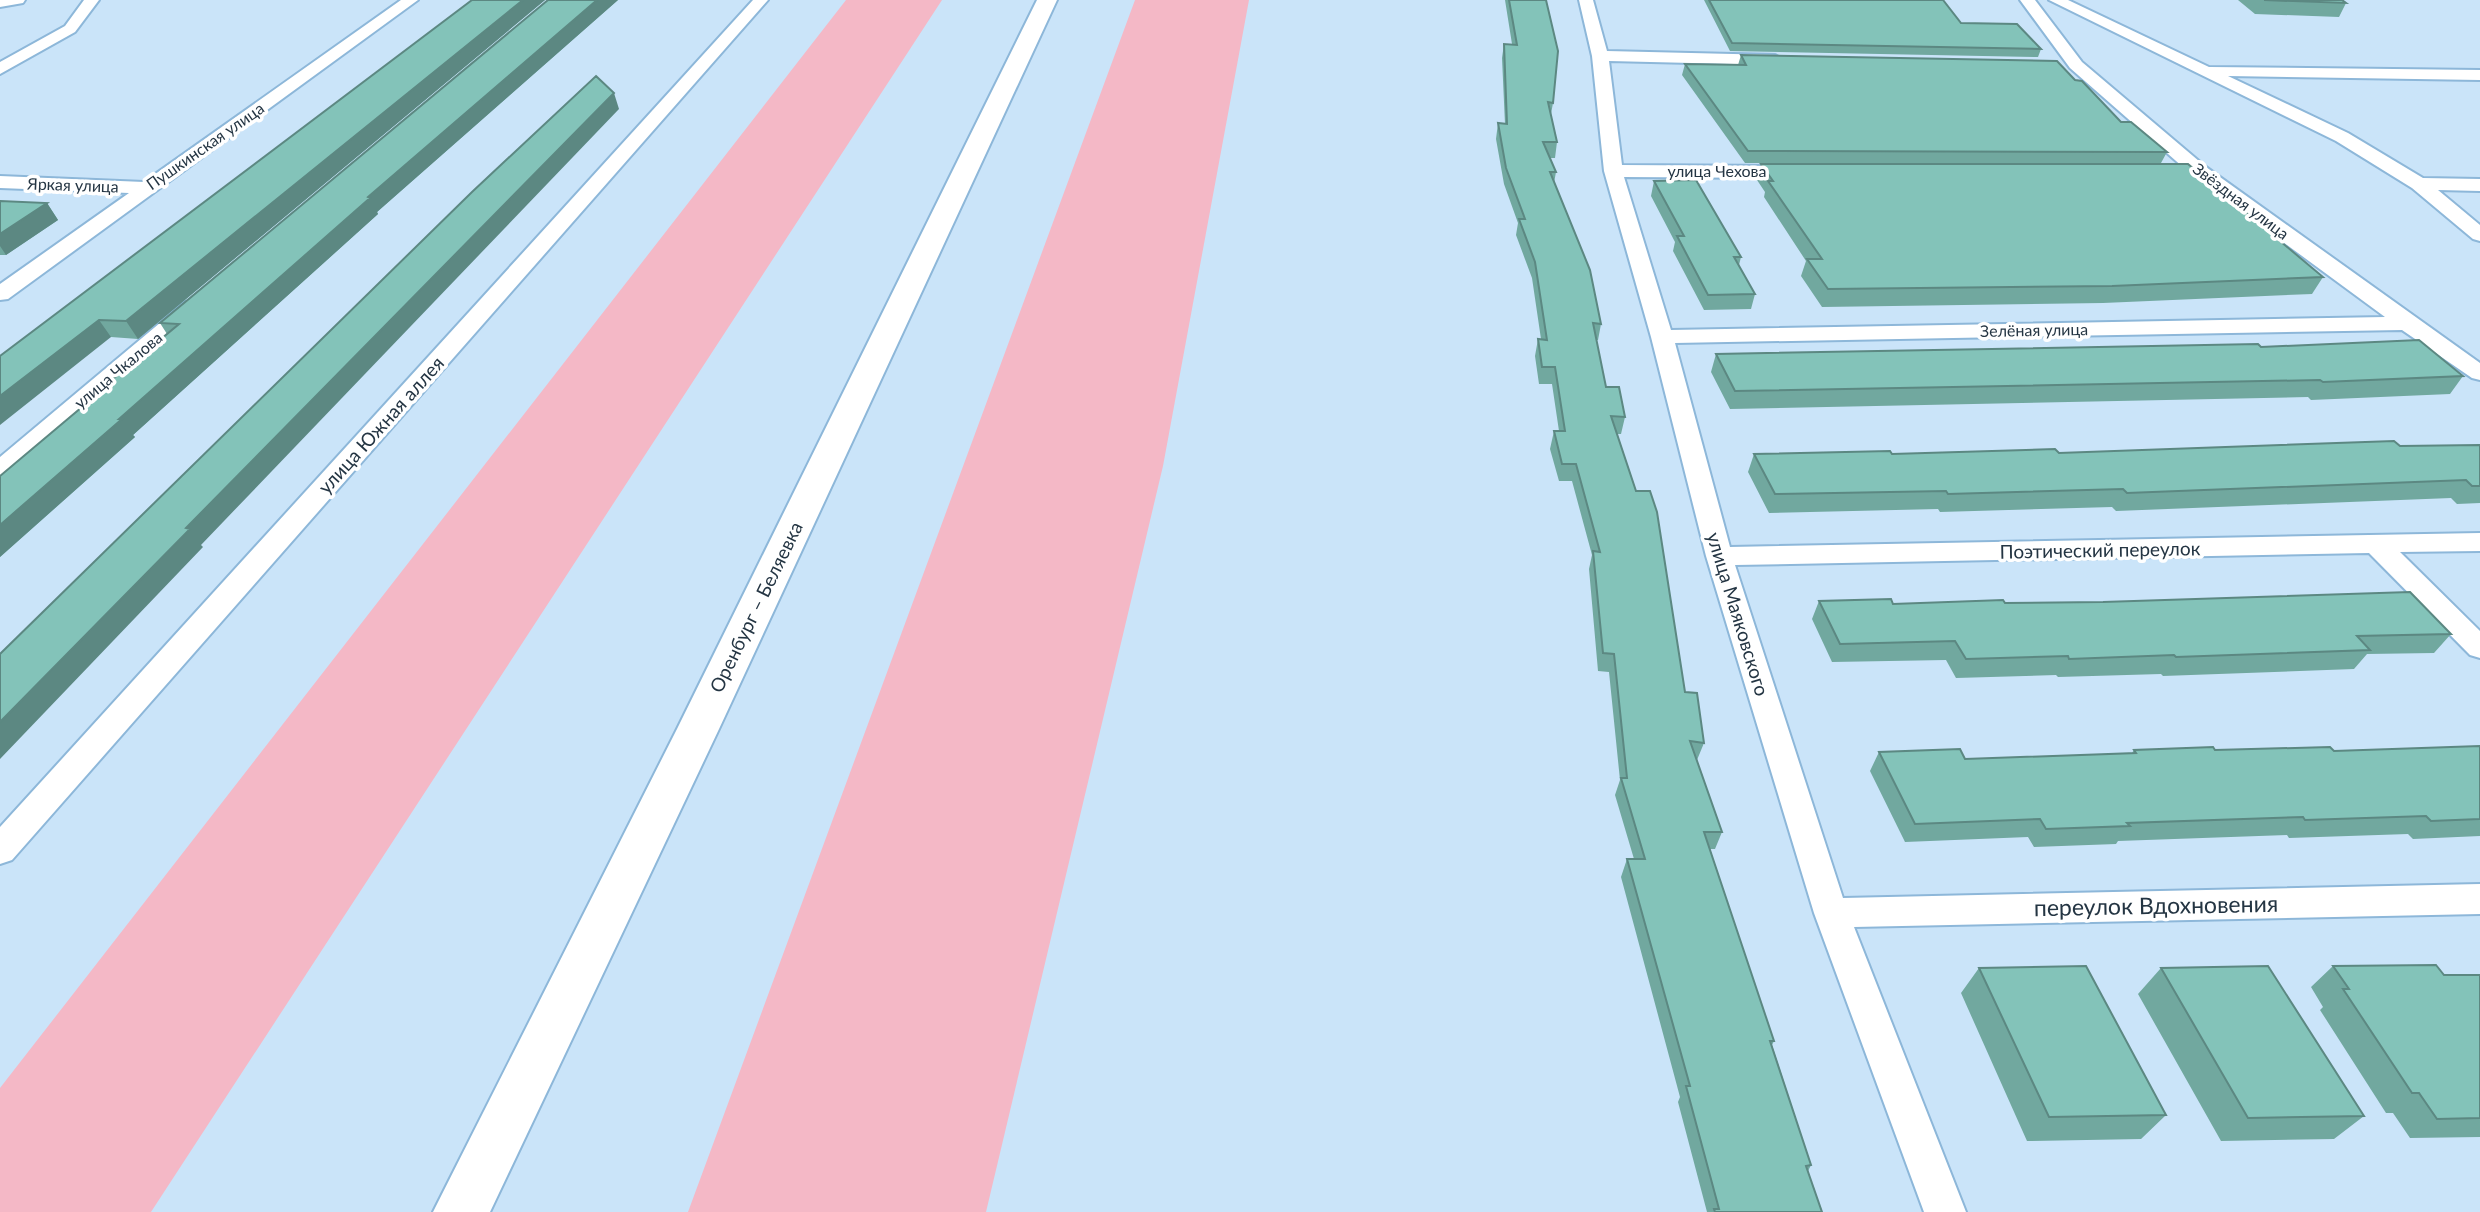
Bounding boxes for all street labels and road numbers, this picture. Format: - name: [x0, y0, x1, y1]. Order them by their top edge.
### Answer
- street label: Пушкинская улица: [142, 98, 267, 193]
- street label: Звёздная улица: [2190, 158, 2293, 243]
- street label: улица Чехова: [1667, 161, 1767, 180]
- street label: Яркая улица: [26, 173, 119, 196]
- street label: Зелёная улица: [1980, 319, 2088, 340]
- street label: улица Чкалова: [70, 327, 165, 412]
- street label: улица Южная аллея: [313, 351, 448, 498]
- street label: Оренбург – Беляевка: [704, 518, 807, 696]
- street label: улица Маяковского: [1703, 529, 1774, 699]
- street label: Поэтический переулок: [1999, 536, 2201, 563]
- street label: переулок Вдохновения: [2034, 889, 2278, 921]

